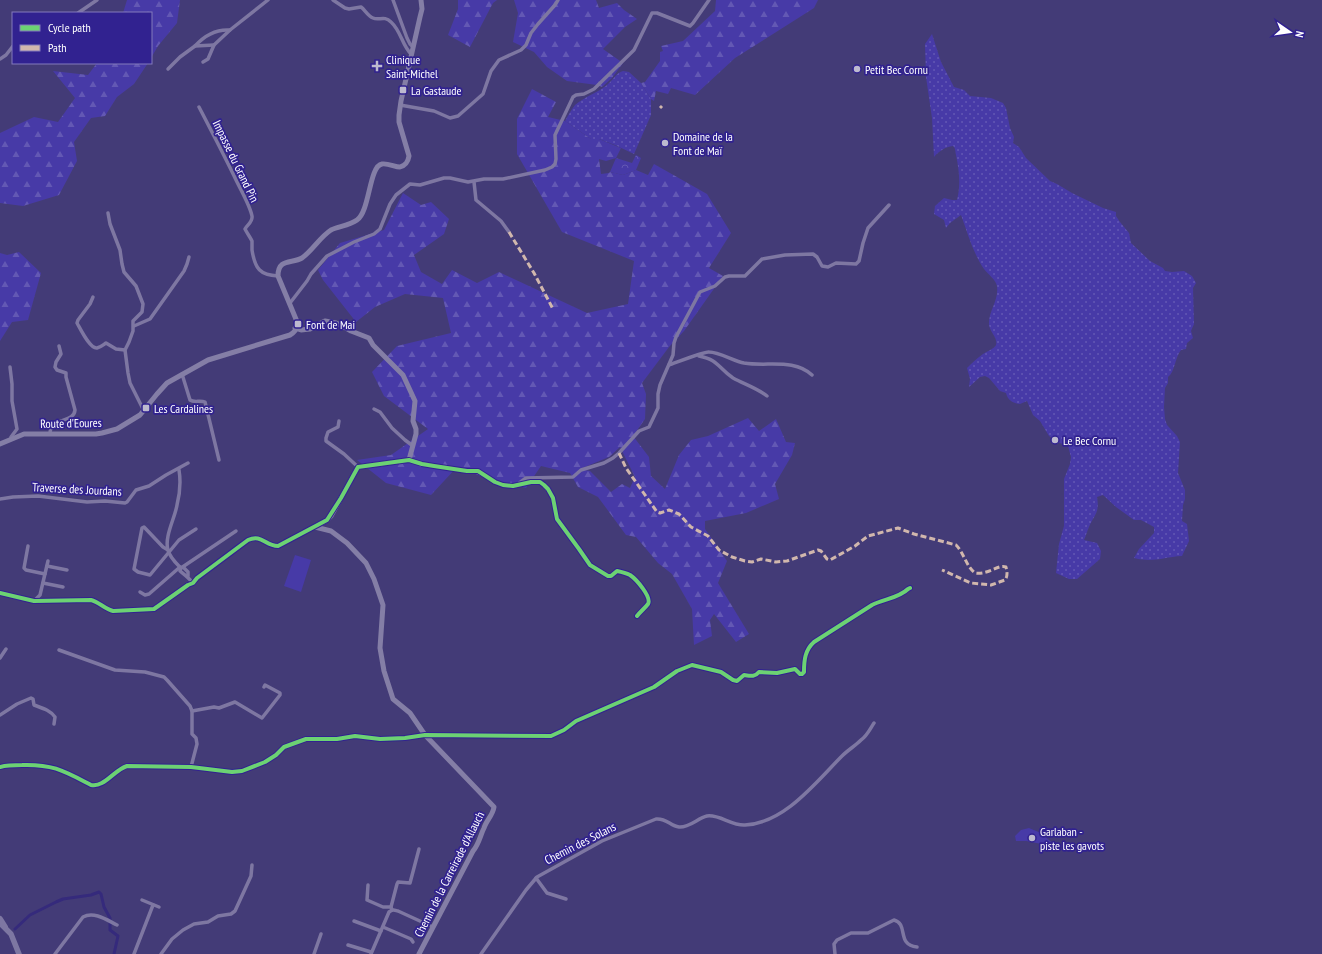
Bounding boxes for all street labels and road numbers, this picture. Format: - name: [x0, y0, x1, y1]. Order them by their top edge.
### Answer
- street label: Impasse du Grand Pin: [210, 117, 262, 205]
- street label: Route d'Eoures: [40, 415, 102, 431]
- street label: Traverse des Jourdans: [32, 479, 122, 499]
- street label: Chemin de la Carreirade d'Allauch: [411, 809, 487, 939]
- street label: Chemin des Solans: [542, 819, 618, 867]

